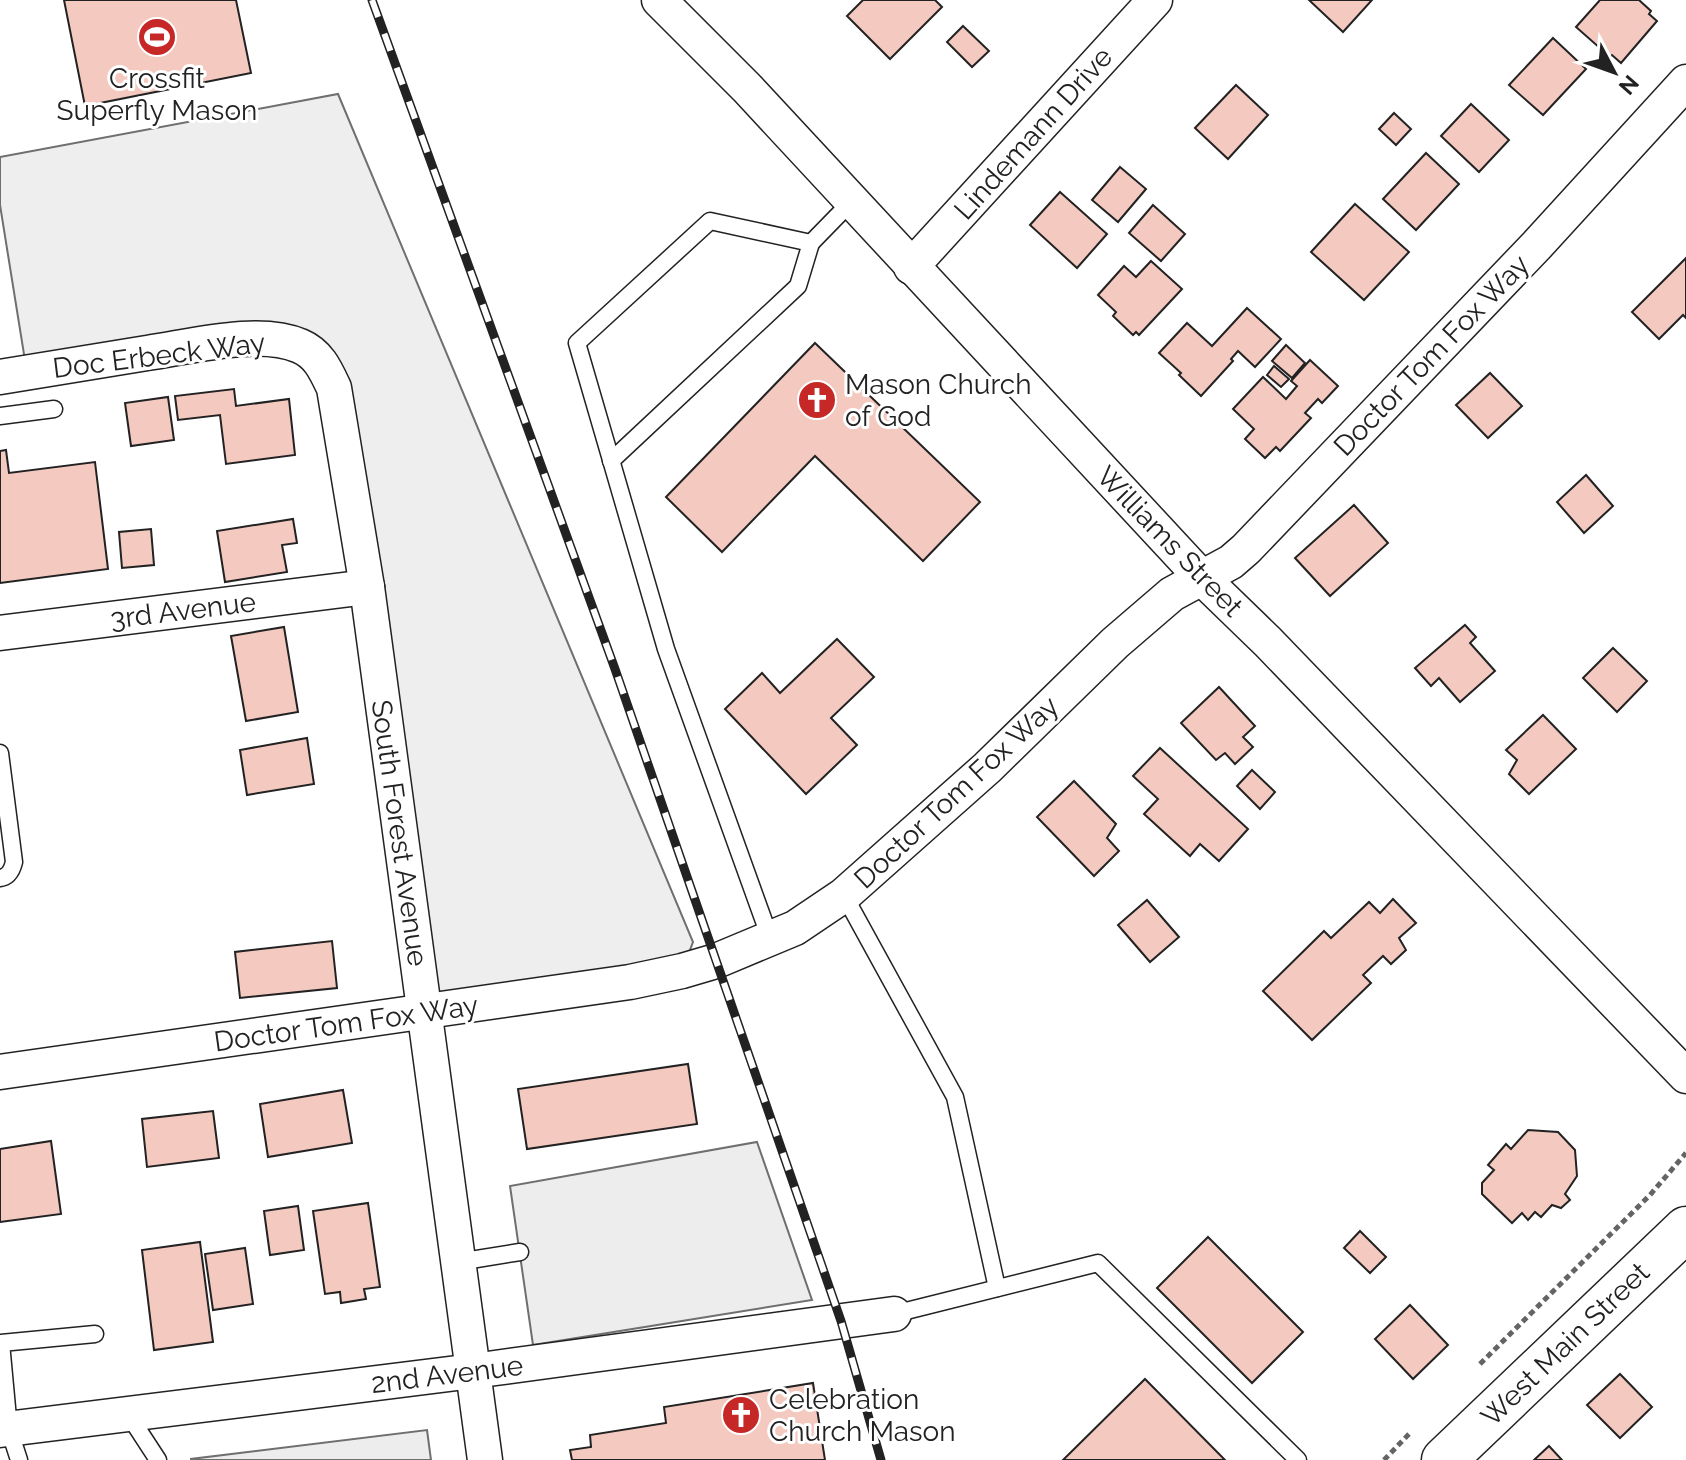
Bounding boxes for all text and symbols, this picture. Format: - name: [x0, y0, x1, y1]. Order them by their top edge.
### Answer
- sports icon: Crossfit Superfly Mason: [136, 16, 178, 58]
- north arrow: [1574, 32, 1654, 112]
- street label: Lindemann Drive: [947, 40, 1119, 226]
- place label: Crossfit Superfly Mason: [57, 62, 257, 127]
- text: N: [1614, 70, 1644, 100]
- street label: Doctor Tom Fox Way: [1327, 248, 1536, 463]
- street label: Doc Erbeck Way: [51, 326, 267, 385]
- place label: Mason Church of God: [845, 368, 1032, 433]
- church icon: Mason Church of God: [796, 379, 838, 421]
- street label: Williams Street: [1090, 459, 1250, 624]
- street label: 3rd Avenue: [108, 585, 258, 636]
- street label: Doctor Tom Fox Way: [848, 689, 1065, 895]
- street label: South Forest Avenue: [364, 698, 435, 968]
- street label: Doctor Tom Fox Way: [212, 989, 480, 1058]
- street label: West Main Street: [1474, 1255, 1657, 1433]
- street label: 2nd Avenue: [369, 1349, 525, 1400]
- place label: Celebration Church Mason: [769, 1383, 956, 1448]
- church icon: Celebration Church Mason: [720, 1394, 762, 1436]

